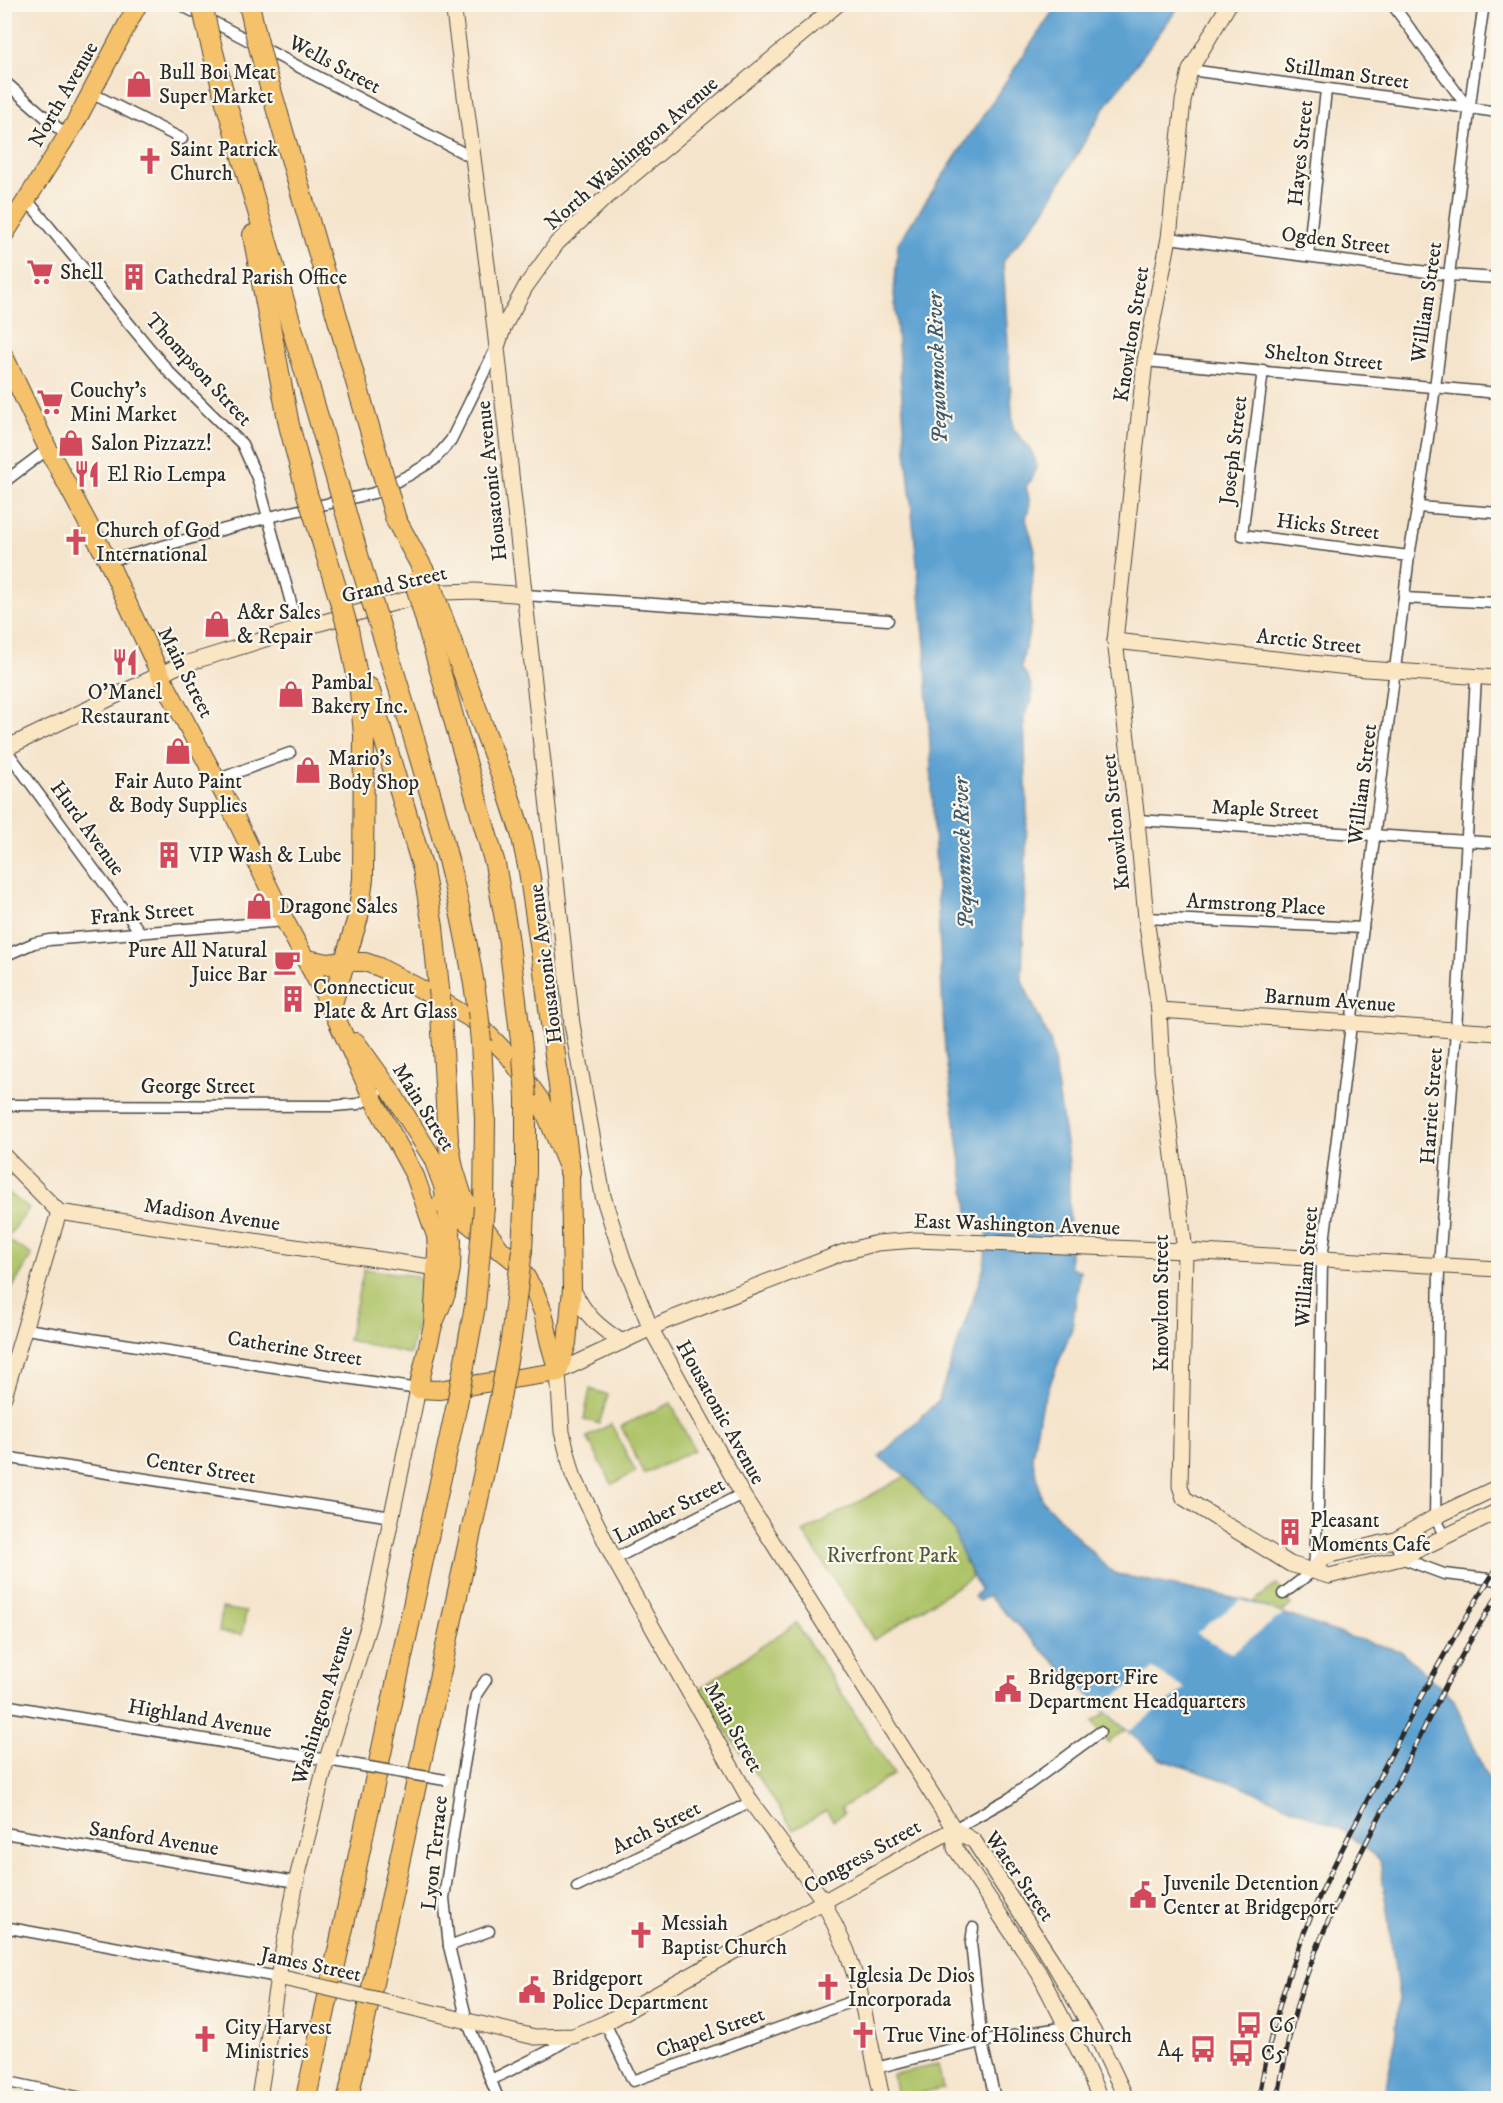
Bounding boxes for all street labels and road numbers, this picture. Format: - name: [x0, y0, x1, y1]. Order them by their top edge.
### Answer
- street label: Wells Street: [283, 29, 385, 100]
- street label: North Avenue: [23, 37, 105, 152]
- street label: Stillman Street: [1283, 52, 1411, 96]
- street label: North Washington Avenue: [540, 71, 724, 236]
- street label: Hayes Street: [1283, 99, 1320, 207]
- street label: Ogden Street: [1280, 221, 1392, 261]
- street label: William Street: [1406, 240, 1448, 365]
- street label: Knowlton Street: [1108, 264, 1156, 404]
- street label: Thompson Street: [139, 308, 258, 432]
- street label: Shelton Street: [1263, 339, 1385, 377]
- street label: Joseph Street: [1214, 394, 1254, 508]
- street label: Housatonic Avenue: [471, 399, 513, 562]
- street label: Hicks Street: [1275, 508, 1381, 546]
- street label: Grand Street: [339, 560, 450, 610]
- street label: Main Street: [151, 623, 219, 723]
- street label: Arctic Street: [1255, 624, 1363, 660]
- street label: William Street: [1343, 722, 1383, 847]
- street label: Knowlton Street: [1096, 752, 1136, 891]
- street label: Hurd Avenue: [44, 776, 130, 881]
- street label: Maple Street: [1211, 794, 1320, 826]
- street label: Housatonic Avenue: [523, 882, 569, 1045]
- street label: Armstrong Place: [1186, 888, 1327, 922]
- street label: Frank Street: [89, 896, 195, 931]
- street label: Barnum Avenue: [1263, 983, 1397, 1019]
- street label: Harriet Street: [1415, 1046, 1449, 1165]
- street label: Main Street: [386, 1059, 460, 1156]
- street label: George Street: [141, 1074, 255, 1100]
- street label: Madison Avenue: [142, 1193, 282, 1237]
- street label: William Street: [1290, 1205, 1324, 1330]
- street label: East Washington Avenue: [913, 1208, 1121, 1242]
- street label: Knowlton Street: [1149, 1234, 1175, 1372]
- street label: Catherine Street: [226, 1325, 364, 1373]
- street label: Housatonic Avenue: [670, 1336, 771, 1489]
- street label: Center Street: [144, 1447, 258, 1491]
- street label: Lumber Street: [609, 1472, 730, 1550]
- street label: Washington Avenue: [286, 1623, 360, 1789]
- street label: Main Street: [698, 1678, 769, 1777]
- street label: Highland Avenue: [126, 1694, 274, 1745]
- street label: Lyon Terrace: [416, 1794, 454, 1912]
- street label: Arch Street: [608, 1795, 705, 1860]
- street label: Congress Street: [799, 1814, 926, 1900]
- street label: Sanford Avenue: [87, 1816, 221, 1862]
- street label: Water Street: [978, 1826, 1060, 1927]
- street label: James Street: [256, 1941, 364, 1988]
- street label: Chapel Street: [653, 2001, 768, 2065]

